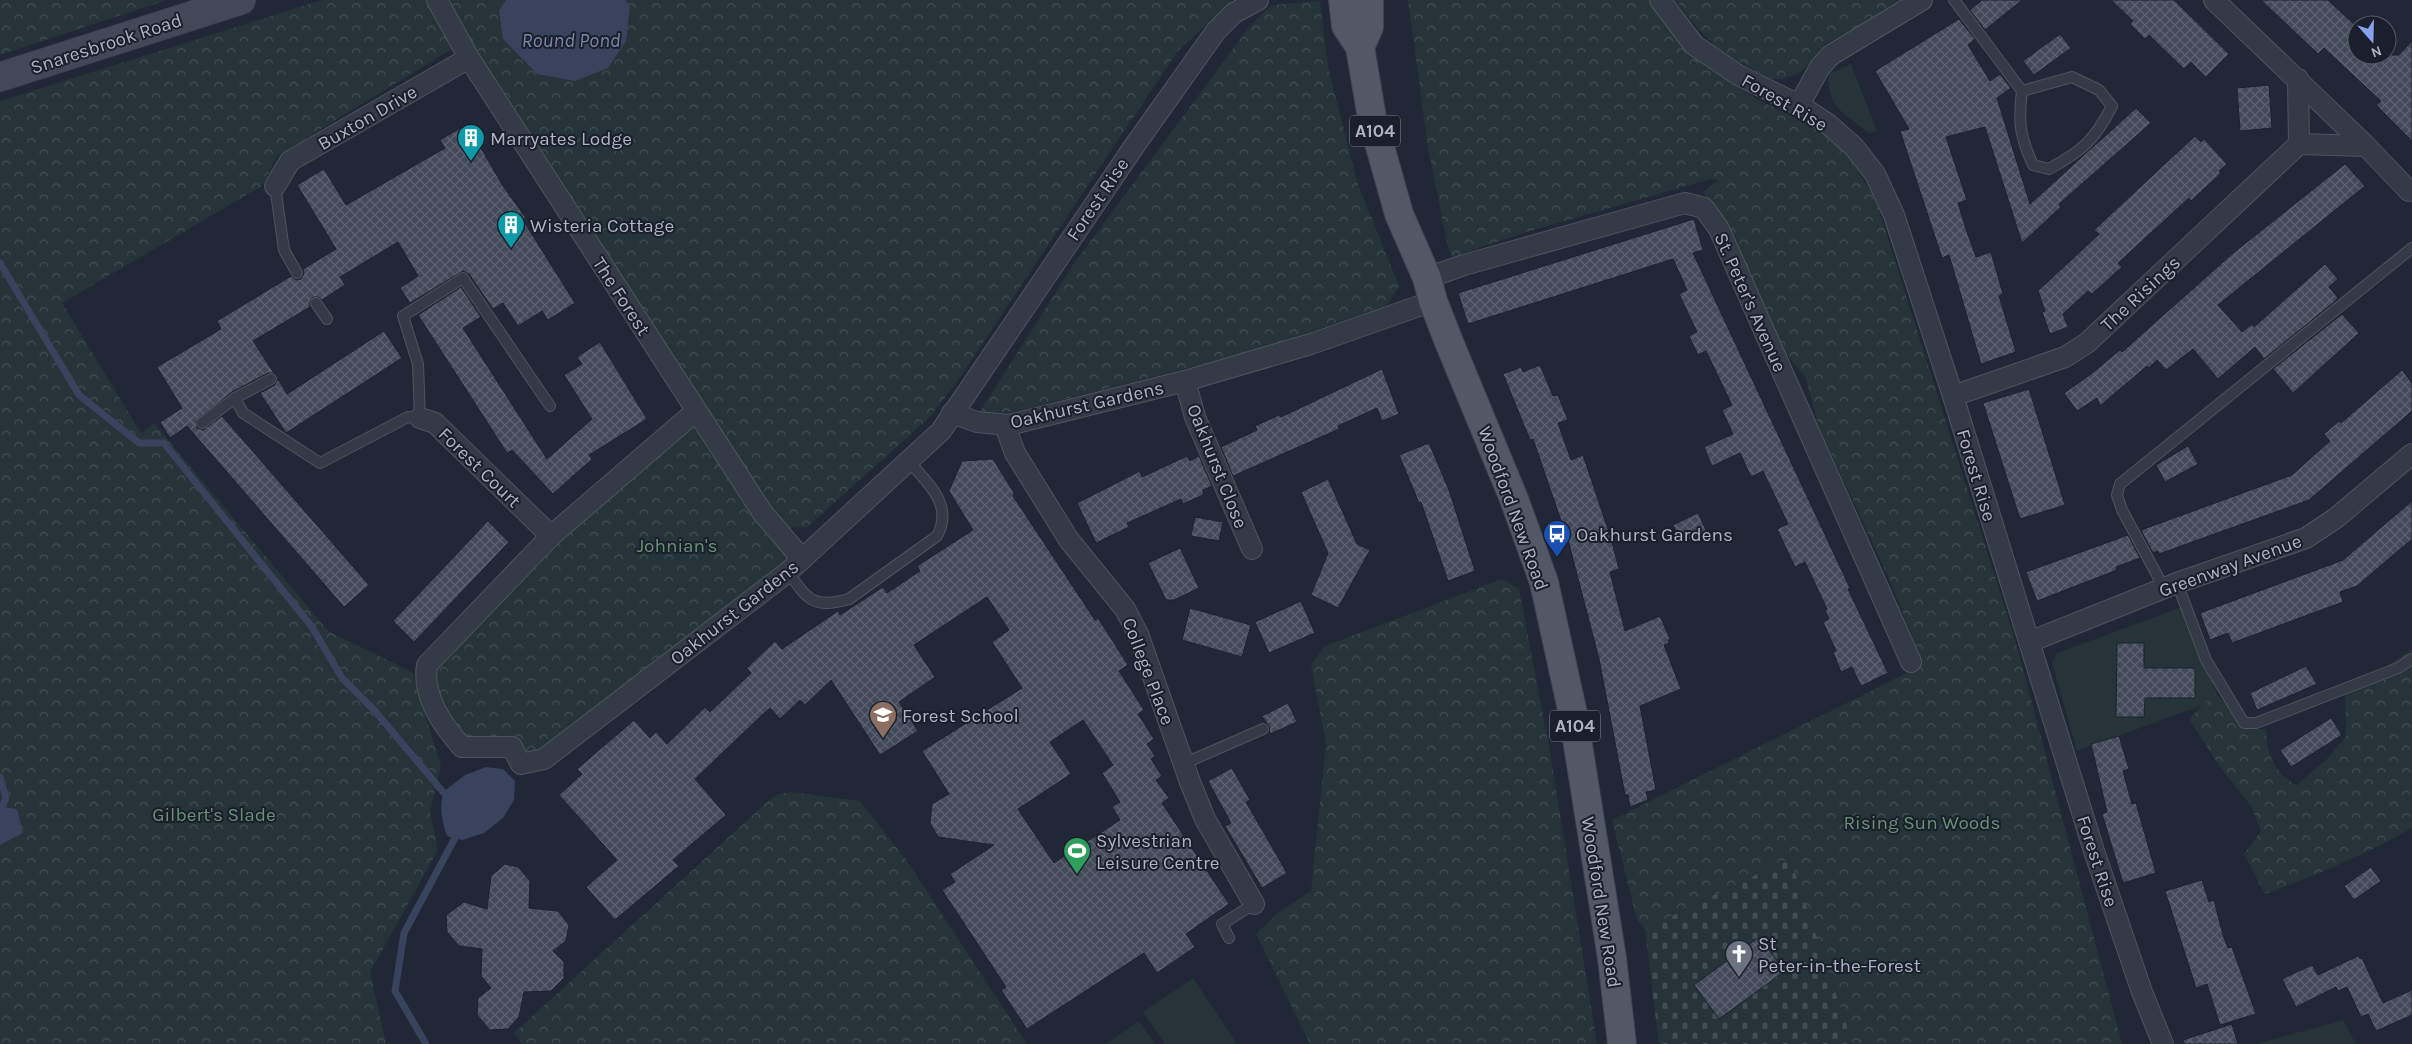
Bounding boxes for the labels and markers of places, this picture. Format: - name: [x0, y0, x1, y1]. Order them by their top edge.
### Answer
- building icon: Marryates Lodge: [456, 123, 486, 162]
- place label: Marryates Lodge: [490, 128, 632, 150]
- building icon: Wisteria Cottage: [496, 210, 526, 249]
- place label: Wisteria Cottage: [530, 215, 674, 237]
- bus stop icon: Oakhurst Gardens: [1542, 519, 1572, 558]
- place label: Oakhurst Gardens: [1576, 524, 1733, 546]
- school or university icon: Forest School: [868, 700, 898, 739]
- place label: Forest School: [902, 705, 1019, 727]
- place label: Sylvestrian Leisure Centre: [1096, 830, 1220, 874]
- sports icon: Sylvestrian Leisure Centre: [1062, 836, 1092, 875]
- place label: St Peter-in-the-Forest: [1758, 933, 1921, 977]
- church icon: St Peter-in-the-Forest: [1724, 939, 1754, 978]

